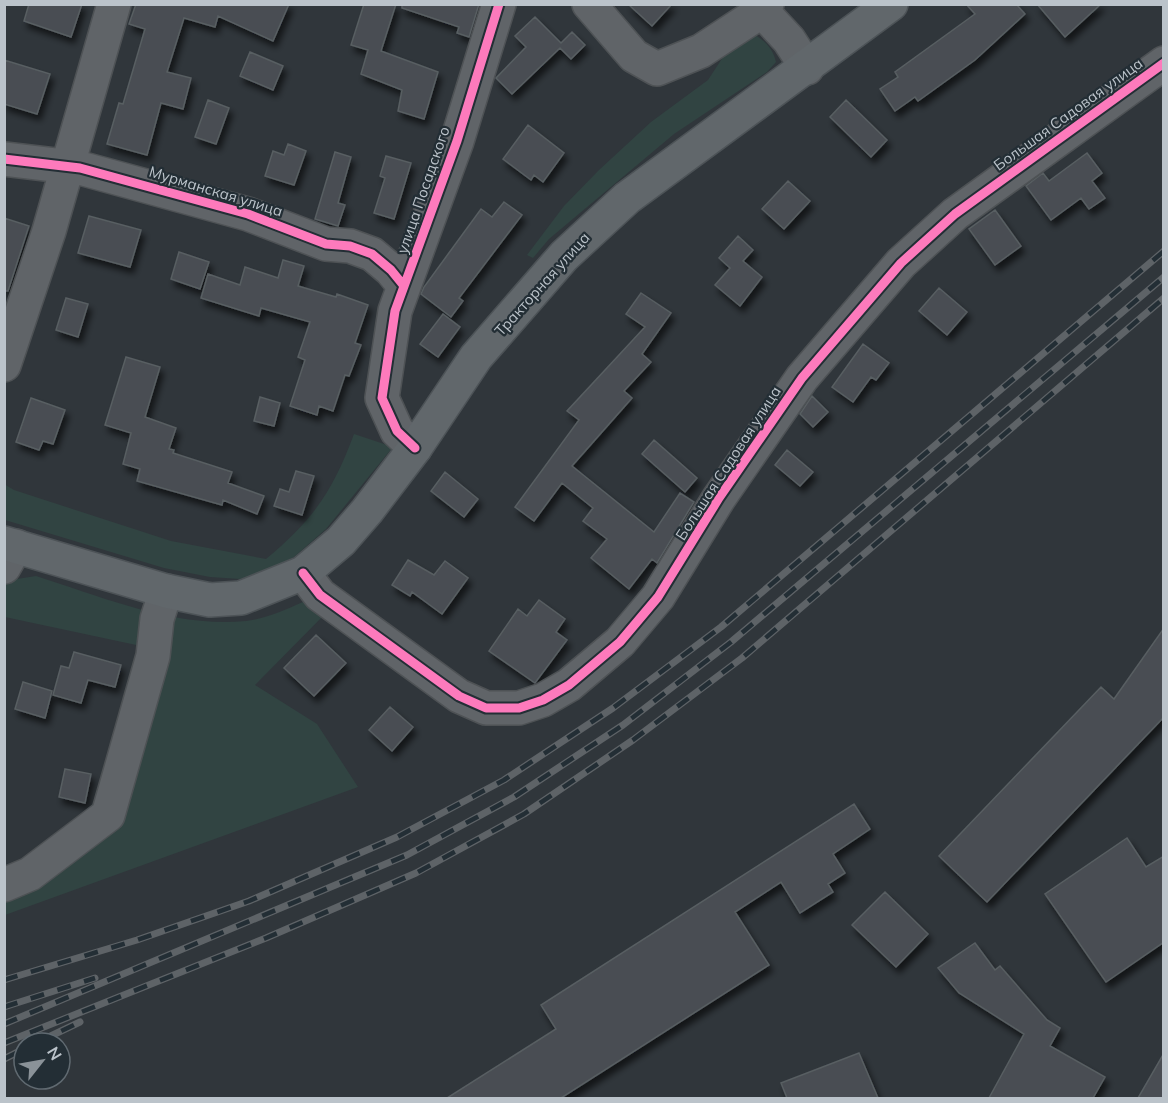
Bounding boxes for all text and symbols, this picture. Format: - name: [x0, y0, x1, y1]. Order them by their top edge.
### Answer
- street label: Большая Садовая улица: [990, 53, 1146, 175]
- street label: улица Посадского: [392, 124, 454, 256]
- street label: Мурманская улица: [147, 162, 285, 220]
- street label: Тракторная улица: [490, 228, 594, 340]
- street label: Большая Садовая улица: [671, 382, 785, 544]
- north arrow: [12, 1031, 72, 1091]
- text: N: [43, 1043, 67, 1064]

